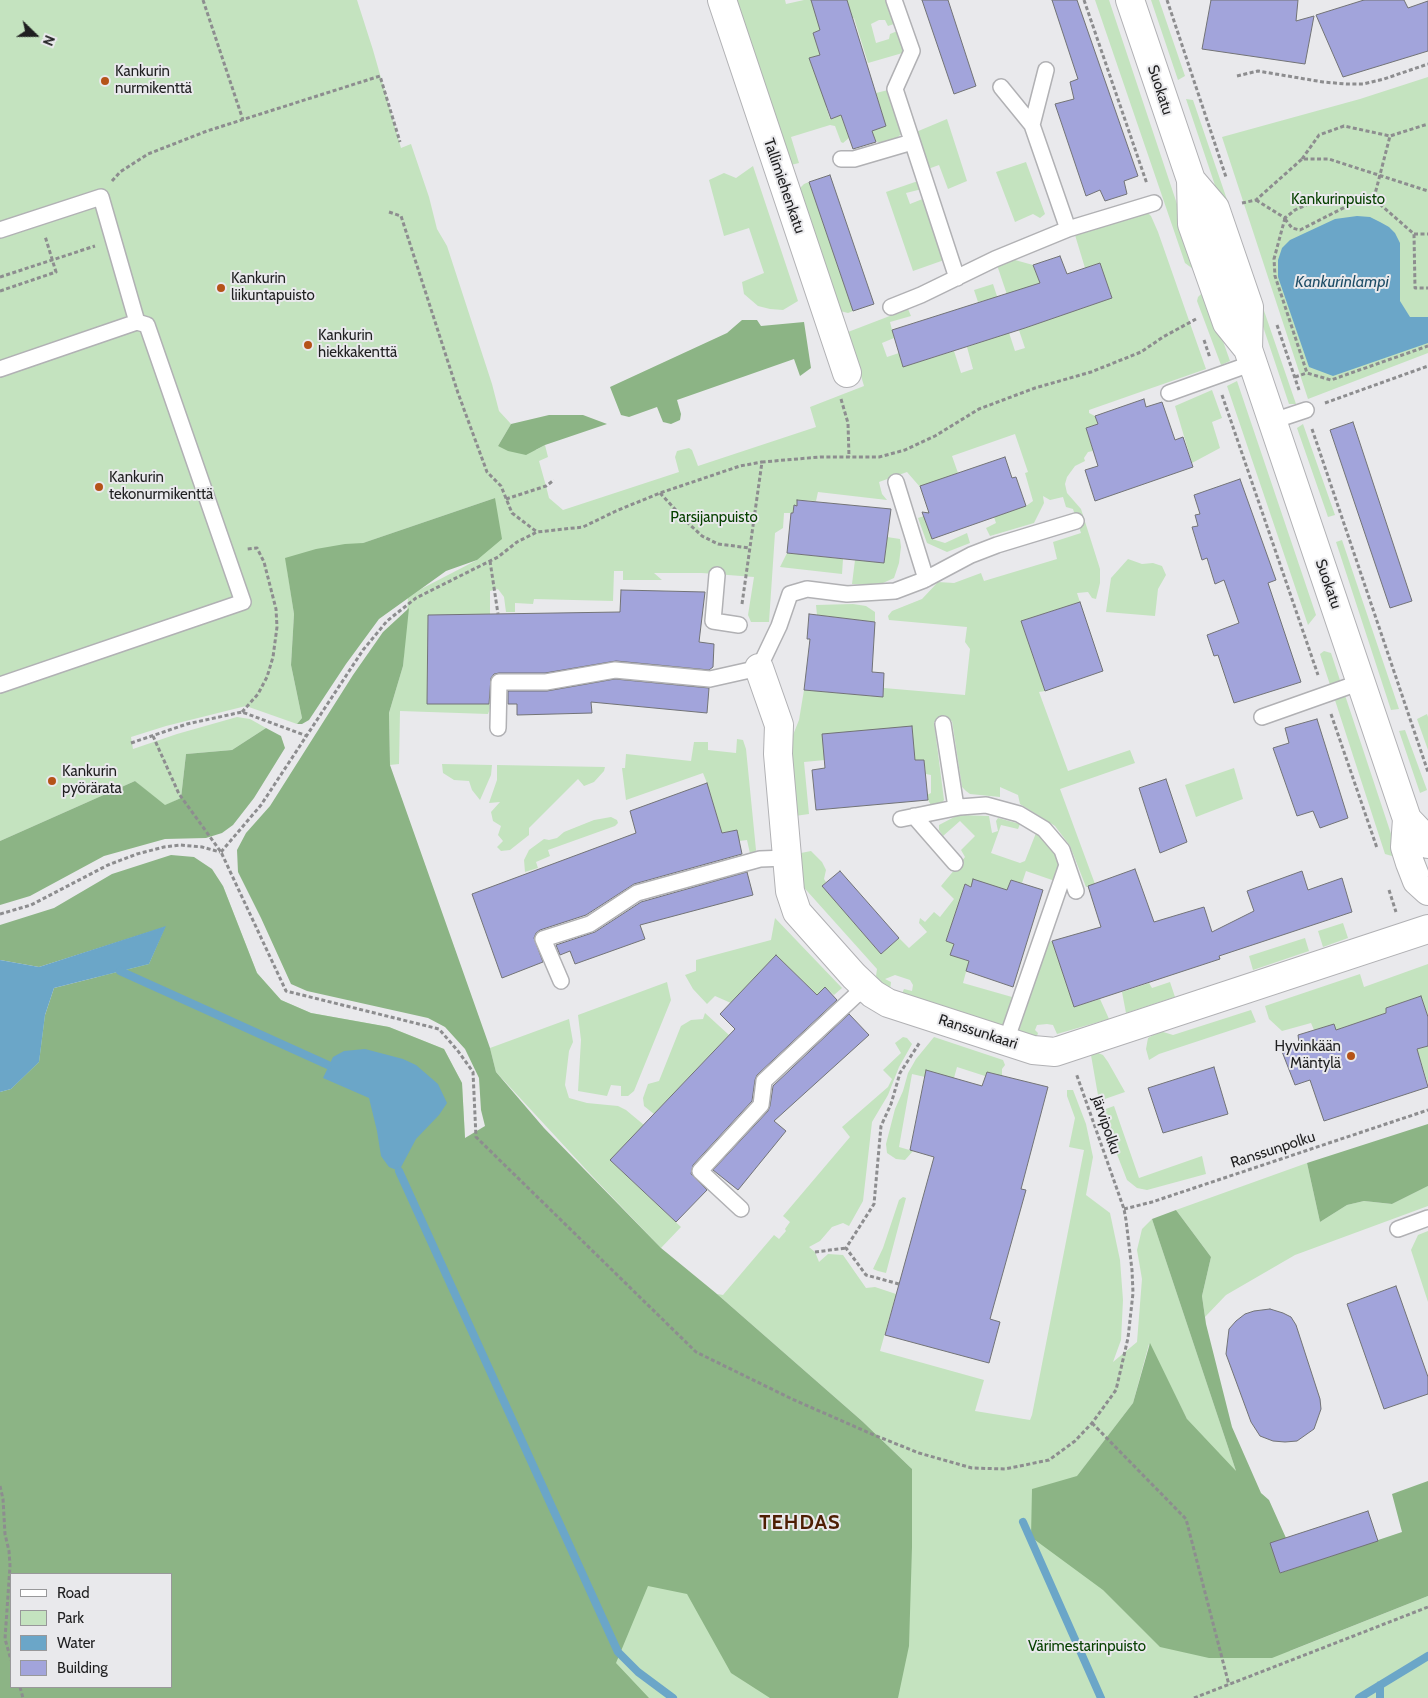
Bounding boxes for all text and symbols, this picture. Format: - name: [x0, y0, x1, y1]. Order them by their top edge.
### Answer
- north arrow: [10, 10, 60, 60]
- text: N: [39, 33, 59, 49]
- place label: Kankurin nurmikenttä: [115, 63, 192, 98]
- street label: Suokatu: [1144, 63, 1176, 117]
- marker: Kankurin nurmikenttä: [99, 75, 111, 87]
- street label: Tallimiehenkatu: [759, 136, 809, 236]
- park label: Kankurinpuisto: [1291, 191, 1385, 209]
- place label: Kankurin liikuntapuisto: [231, 270, 315, 305]
- water label: Kankurinlampi: [1295, 272, 1389, 292]
- marker: Kankurin liikuntapuisto: [215, 282, 227, 294]
- place label: Kankurin hiekkakenttä: [318, 327, 397, 362]
- marker: Kankurin hiekkakenttä: [302, 339, 314, 351]
- place label: Kankurin tekonurmikenttä: [109, 469, 213, 504]
- marker: Kankurin tekonurmikenttä: [93, 481, 105, 493]
- park label: Parsijanpuisto: [670, 509, 758, 527]
- street label: Suokatu: [1311, 557, 1345, 611]
- place label: Kankurin pyörärata: [62, 763, 122, 798]
- marker: Kankurin pyörärata: [46, 775, 58, 787]
- street label: Ranssunkaari: [936, 1011, 1020, 1053]
- place label: Hyvinkään Mäntylä: [1275, 1038, 1341, 1073]
- marker: Hyvinkään Mäntylä: [1345, 1050, 1357, 1062]
- street label: Järvipolku: [1088, 1093, 1124, 1157]
- street label: Ranssunpolku: [1228, 1128, 1318, 1172]
- district label: TEHDAS: [759, 1511, 841, 1535]
- legend: [10, 1573, 172, 1688]
- text: Road: [57, 1584, 90, 1602]
- text: Park: [57, 1609, 84, 1627]
- text: Water: [57, 1634, 95, 1652]
- park label: Värimestarinpuisto: [1028, 1638, 1146, 1656]
- text: Building: [57, 1659, 108, 1677]

